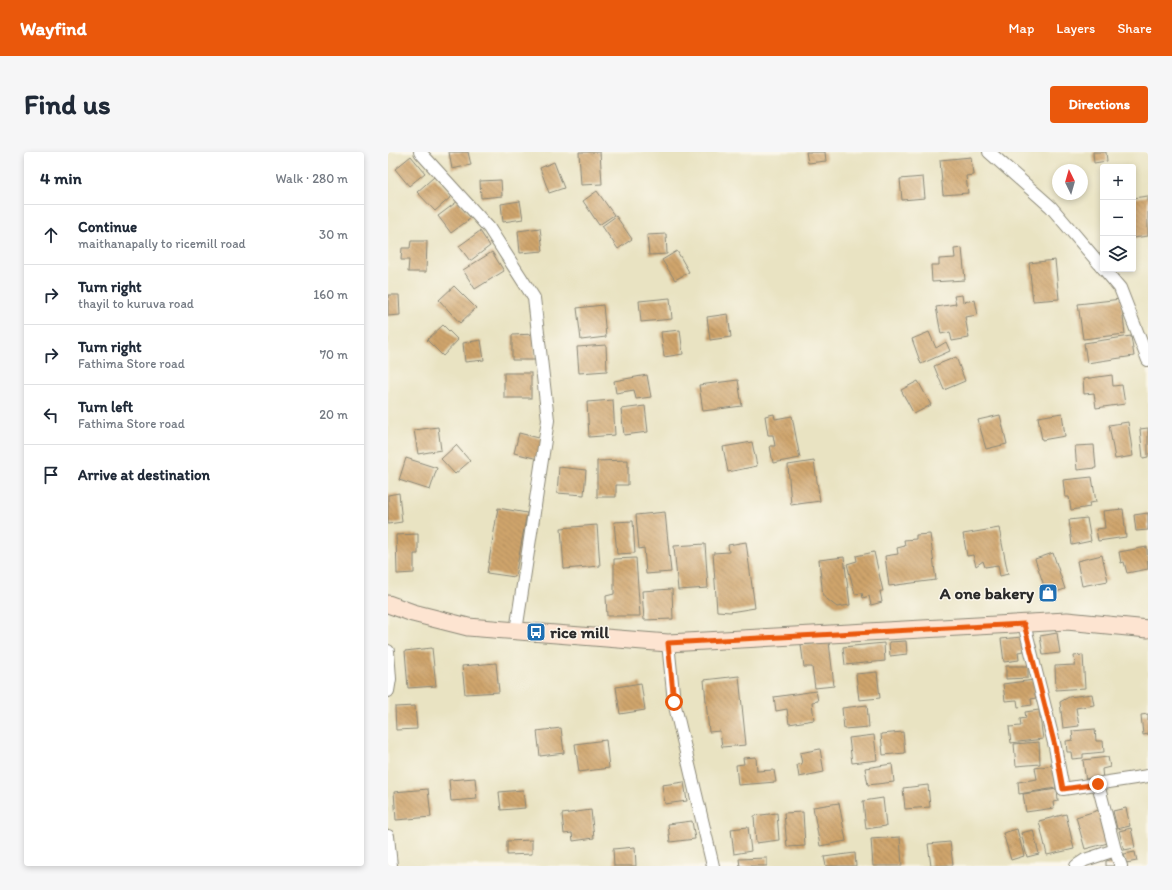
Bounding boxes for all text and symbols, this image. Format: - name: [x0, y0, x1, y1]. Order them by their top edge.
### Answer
- text: Wayfind: [20, 17, 87, 40]
- text: Map: [1009, 20, 1034, 37]
- text: Layers: [1056, 20, 1095, 37]
- text: Share: [1117, 20, 1152, 37]
- button: Directions: [1050, 86, 1148, 123]
- text: Find us: [24, 87, 111, 121]
- north arrow: [1052, 164, 1088, 200]
- map controls: [1100, 164, 1136, 272]
- button: +: [1100, 164, 1136, 200]
- text: 4 min: [40, 168, 82, 188]
- text: Walk · 280 m: [275, 171, 348, 186]
- button: −: [1100, 200, 1136, 236]
- text: Continue: [78, 218, 137, 236]
- icon: ahead: [40, 224, 62, 246]
- text: 30 m: [319, 227, 348, 242]
- text: maithanapally to ricemill road: [78, 236, 246, 251]
- button: layers: [1100, 236, 1136, 272]
- text: Turn right: [78, 278, 142, 296]
- icon: right: [40, 284, 62, 306]
- text: 160 m: [313, 287, 348, 302]
- text: thayil to kuruva road: [78, 296, 194, 311]
- text: Turn right: [78, 338, 142, 356]
- icon: right: [40, 344, 62, 366]
- text: 70 m: [320, 347, 348, 362]
- text: Fathima Store road: [78, 356, 185, 371]
- text: Turn left: [78, 398, 133, 416]
- icon: left: [40, 404, 62, 426]
- text: 20 m: [319, 407, 348, 422]
- text: Fathima Store road: [78, 416, 185, 431]
- icon: arrive: [40, 464, 62, 486]
- text: Arrive at destination: [78, 466, 210, 484]
- shop icon: A one bakery: [1037, 582, 1059, 604]
- place label: A one bakery: [939, 583, 1035, 604]
- bus stop icon: rice mill: [525, 621, 547, 643]
- place label: rice mill: [550, 622, 609, 642]
- route start: [665, 693, 683, 711]
- route end: [1089, 775, 1107, 793]

